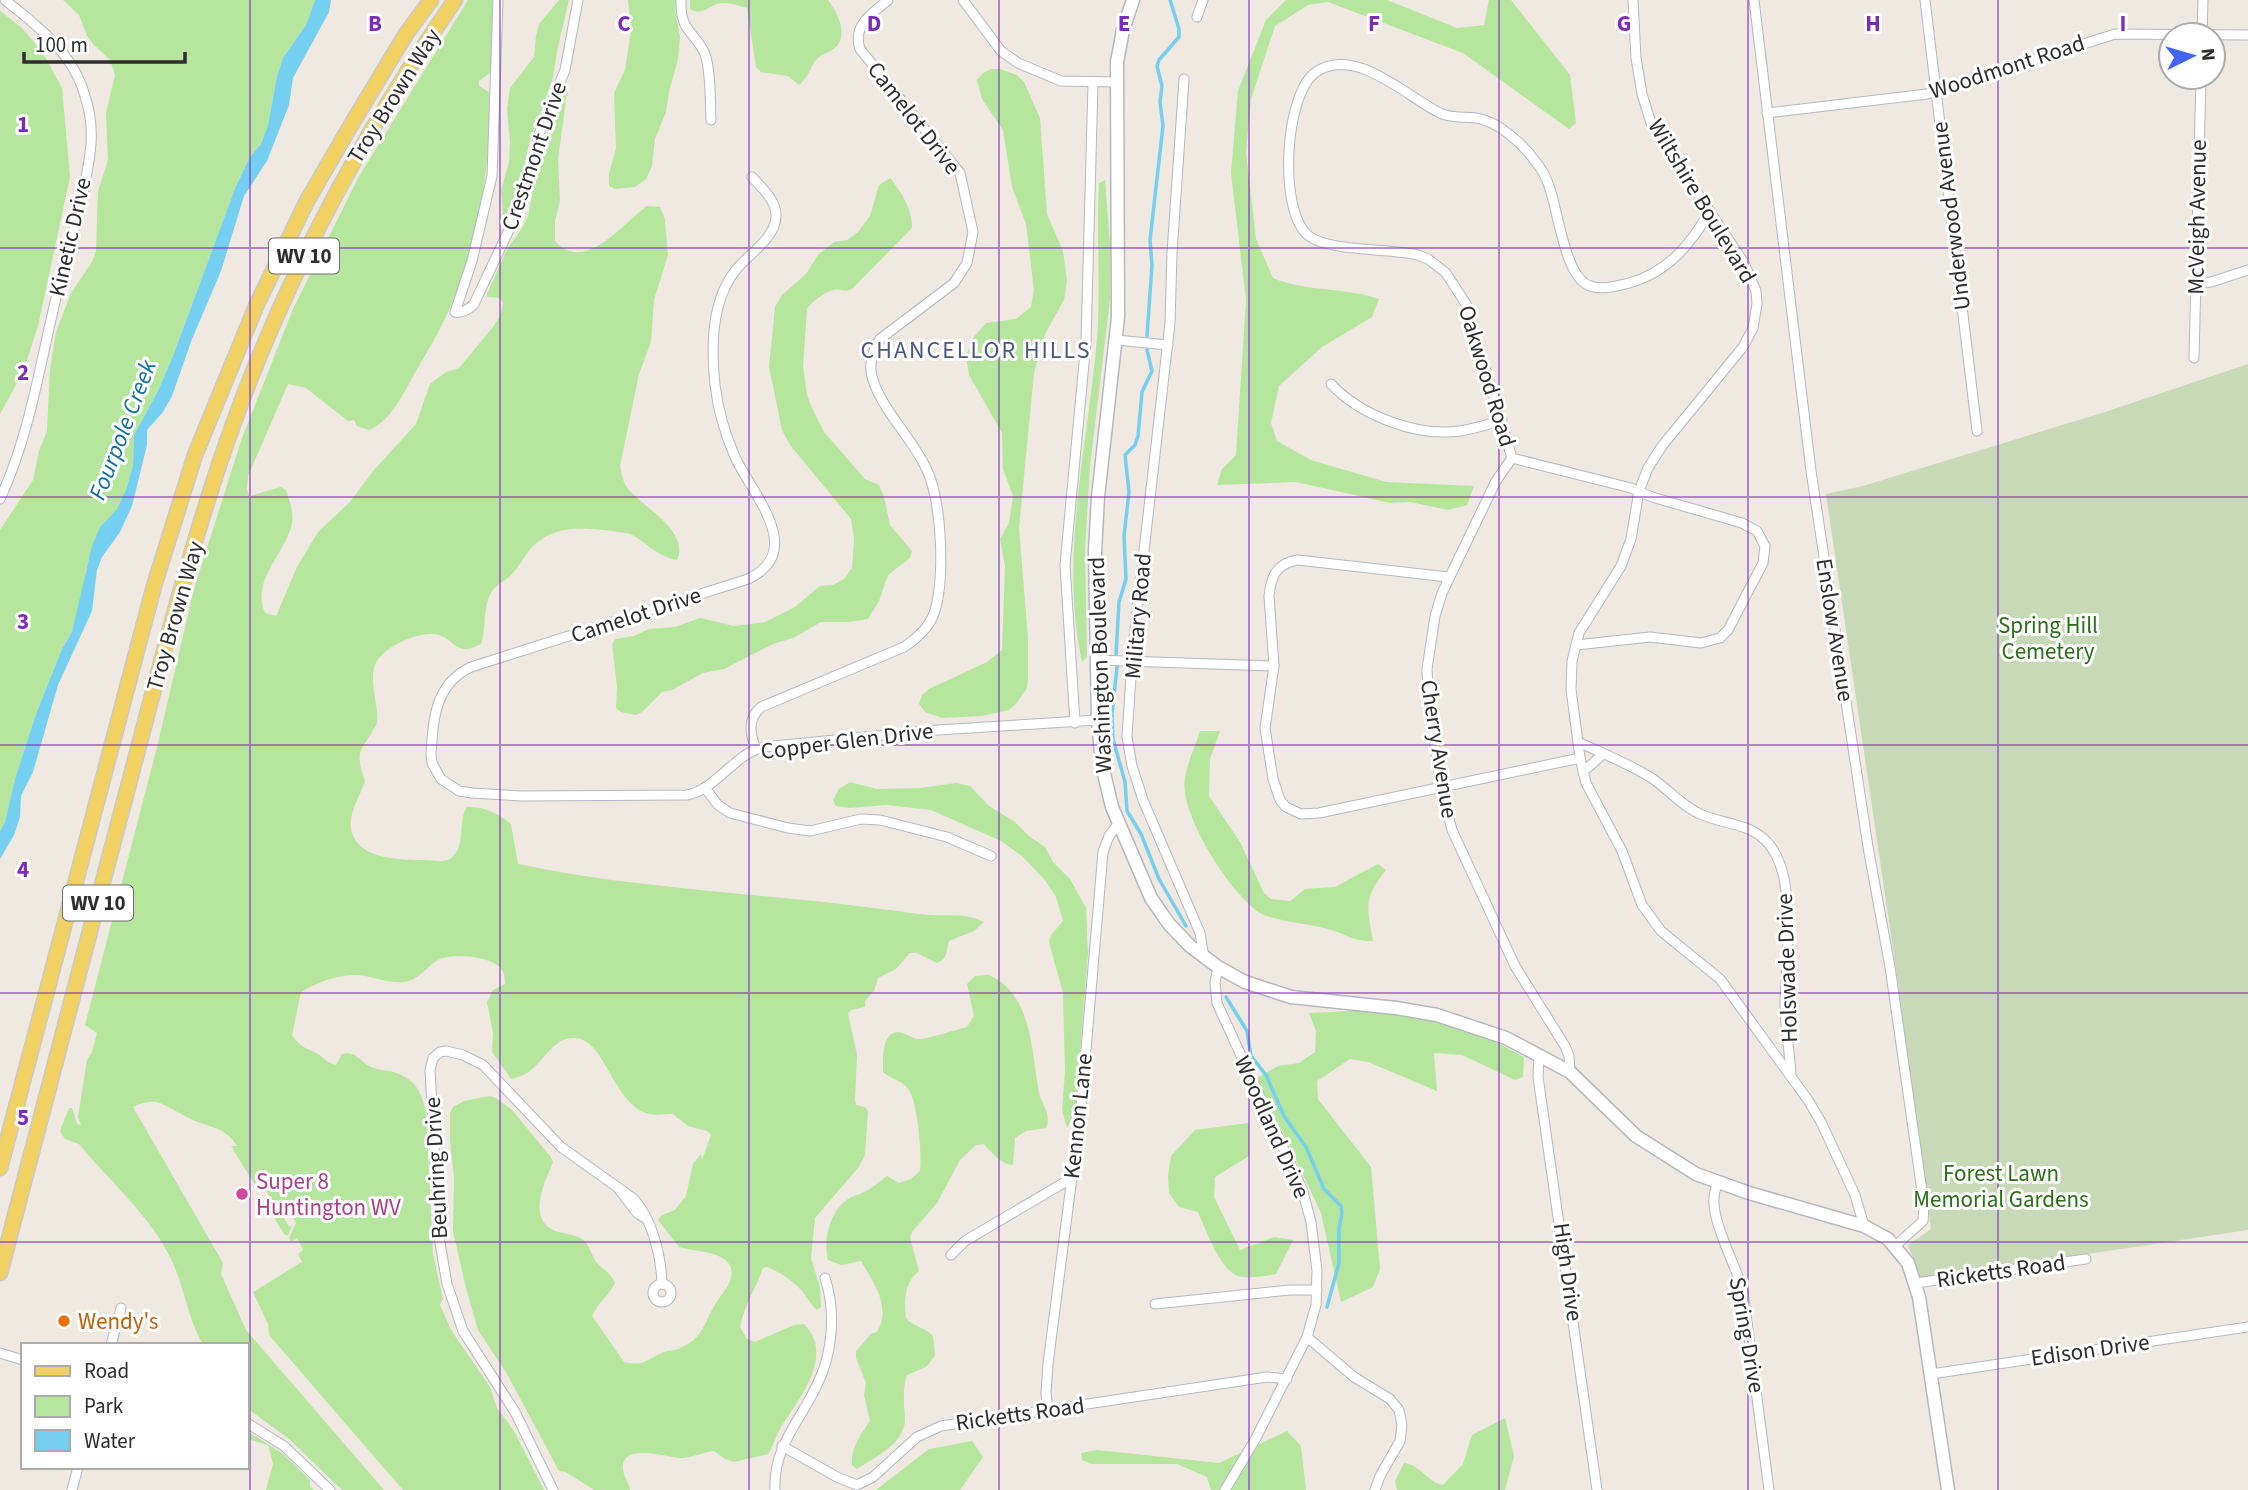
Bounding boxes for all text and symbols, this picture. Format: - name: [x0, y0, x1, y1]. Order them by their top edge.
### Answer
- text: C: [617, 7, 631, 40]
- text: D: [867, 7, 881, 40]
- text: E: [1118, 7, 1130, 40]
- text: F: [1368, 7, 1380, 40]
- text: G: [1617, 7, 1631, 40]
- text: H: [1865, 7, 1881, 40]
- text: I: [2120, 7, 2126, 40]
- scale bar: [24, 21, 186, 65]
- north arrow: [2157, 21, 2227, 91]
- street label: Troy Brown Way: [341, 23, 447, 169]
- street label: Woodmont Road: [1925, 26, 2089, 108]
- text: 100 m: [35, 30, 88, 60]
- text: N: [2193, 47, 2221, 62]
- street label: Camelot Drive: [859, 55, 969, 181]
- street label: Crestmont Drive: [493, 77, 575, 235]
- text: 1: [17, 108, 29, 141]
- street label: Wiltshire Boulevard: [1640, 112, 1764, 290]
- street label: Underwood Avenue: [1923, 120, 1979, 312]
- street label: McVeigh Avenue: [2179, 139, 2215, 295]
- street label: Kinetic Drive: [40, 174, 100, 300]
- road number: WV 10: [269, 238, 339, 274]
- street label: Oakwood Road: [1450, 301, 1524, 451]
- district label: CHANCELLOR HILLS: [861, 333, 1091, 368]
- water label: Fourpole Creek: [80, 354, 166, 505]
- text: 2: [17, 356, 29, 389]
- street label: Troy Brown Way: [138, 537, 212, 695]
- street label: Military Road: [1116, 552, 1160, 680]
- street label: Washington Boulevard: [1080, 556, 1120, 774]
- street label: Enslow Avenue: [1807, 556, 1863, 704]
- street label: Camelot Drive: [567, 578, 705, 652]
- text: 3: [17, 605, 29, 638]
- park label: Spring Hill Cemetery: [1998, 609, 2098, 668]
- street label: Cherry Avenue: [1412, 677, 1466, 821]
- street label: Copper Glen Drive: [759, 714, 935, 768]
- text: 4: [17, 853, 29, 886]
- road number: WV 10: [63, 886, 133, 920]
- street label: Holswade Drive: [1768, 893, 1806, 1043]
- street label: Woodland Drive: [1226, 1050, 1318, 1204]
- street label: Kennon Lane: [1055, 1052, 1101, 1180]
- street label: Beuhring Drive: [416, 1096, 456, 1240]
- text: 5: [17, 1101, 29, 1134]
- park label: Forest Lawn Memorial Gardens: [1913, 1157, 2089, 1216]
- place label: Super 8 Huntington WV: [256, 1165, 401, 1224]
- marker: Super 8 Huntington WV: [234, 1186, 250, 1202]
- street label: High Drive: [1545, 1221, 1591, 1323]
- street label: Ricketts Road: [1934, 1246, 2068, 1296]
- street label: Spring Drive: [1721, 1274, 1773, 1396]
- place label: Wendy's: [78, 1305, 158, 1338]
- marker: Wendy's: [56, 1313, 72, 1329]
- street label: Edison Drive: [2029, 1325, 2151, 1375]
- legend: [21, 1343, 248, 1469]
- text: Road: [84, 1356, 129, 1386]
- street label: Ricketts Road: [953, 1389, 1087, 1439]
- text: Park: [84, 1391, 124, 1421]
- text: Water: [84, 1426, 136, 1456]

